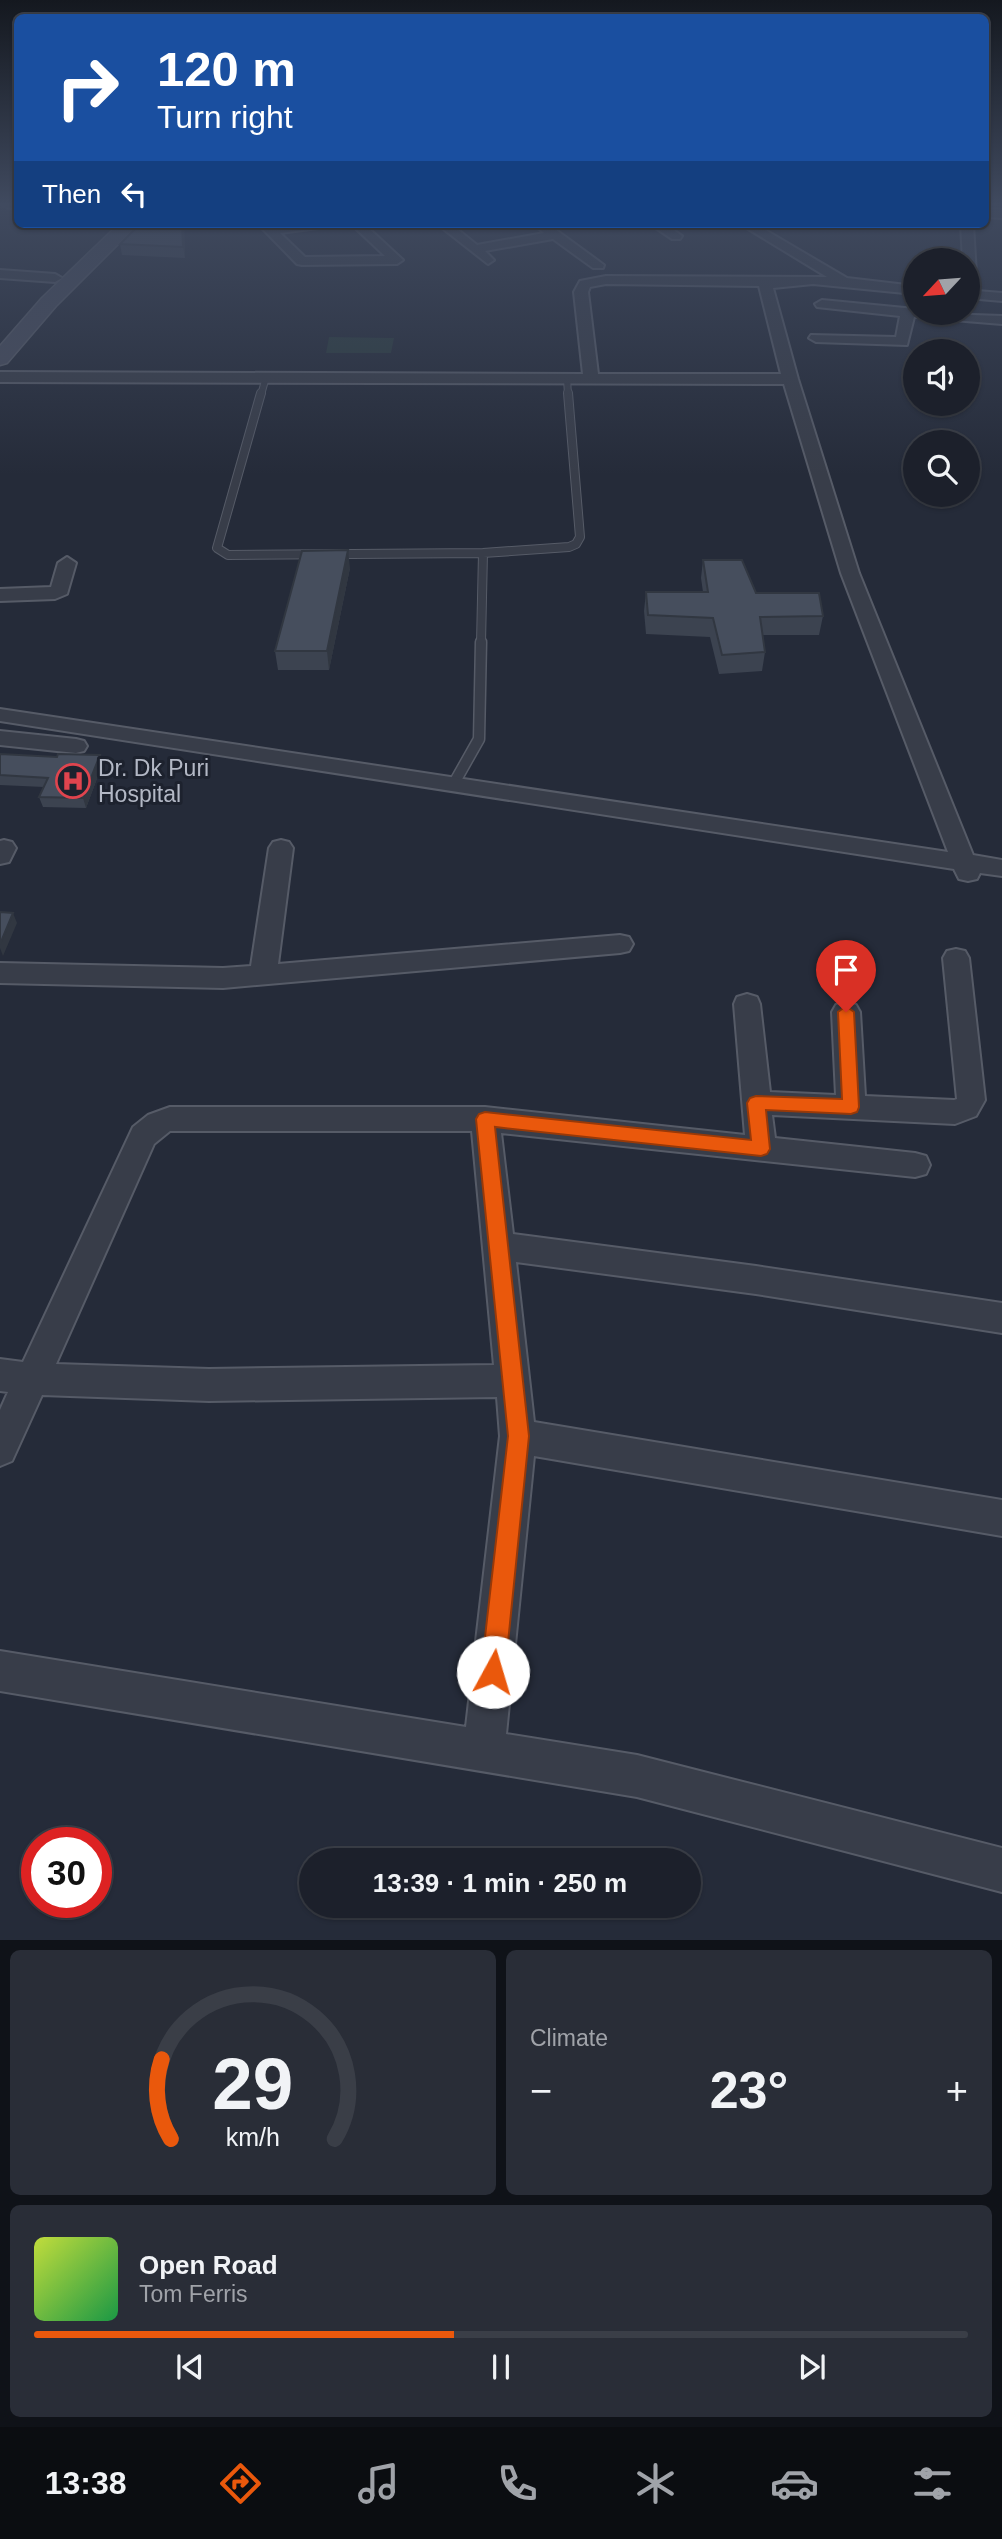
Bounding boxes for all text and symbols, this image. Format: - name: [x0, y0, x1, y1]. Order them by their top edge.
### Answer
- icon: right: [42, 42, 133, 133]
- text: 120 m: [157, 42, 296, 96]
- text: Turn right: [157, 99, 293, 135]
- icon: left: [115, 175, 153, 213]
- text: Then: [42, 179, 101, 209]
- north arrow: [903, 248, 980, 326]
- map controls: [903, 248, 980, 507]
- button: sound: [903, 339, 980, 416]
- button: search: [903, 430, 980, 507]
- place label: Dr. Dk Puri Hospital: [98, 755, 209, 807]
- hospital icon: Dr. Dk Puri Hospital: [54, 762, 92, 800]
- pin: [816, 940, 876, 1012]
- icon: arrive: [827, 951, 865, 989]
- position arrow: [456, 1635, 530, 1709]
- speed limit sign: 30: [21, 1827, 112, 1918]
- text: 13:39 · 1 min · 250 m: [373, 1868, 627, 1898]
- text: Climate: [530, 2025, 608, 2051]
- text: 29: [213, 2043, 293, 2124]
- text: 23°: [710, 2061, 788, 2119]
- text: −: [530, 2070, 552, 2112]
- text: +: [946, 2070, 968, 2112]
- text: km/h: [226, 2122, 280, 2150]
- text: Open Road: [139, 2250, 278, 2280]
- text: Tom Ferris: [139, 2281, 248, 2307]
- icon: previous: [171, 2348, 209, 2386]
- icon: pause: [482, 2348, 520, 2386]
- icon: next: [793, 2348, 831, 2386]
- icon: directions: [216, 2459, 265, 2508]
- icon: music: [354, 2459, 403, 2508]
- icon: phone: [493, 2459, 542, 2508]
- icon: climate: [631, 2459, 680, 2508]
- icon: car: [770, 2459, 819, 2508]
- icon: filters: [908, 2459, 957, 2508]
- text: 13:38: [45, 2465, 127, 2501]

